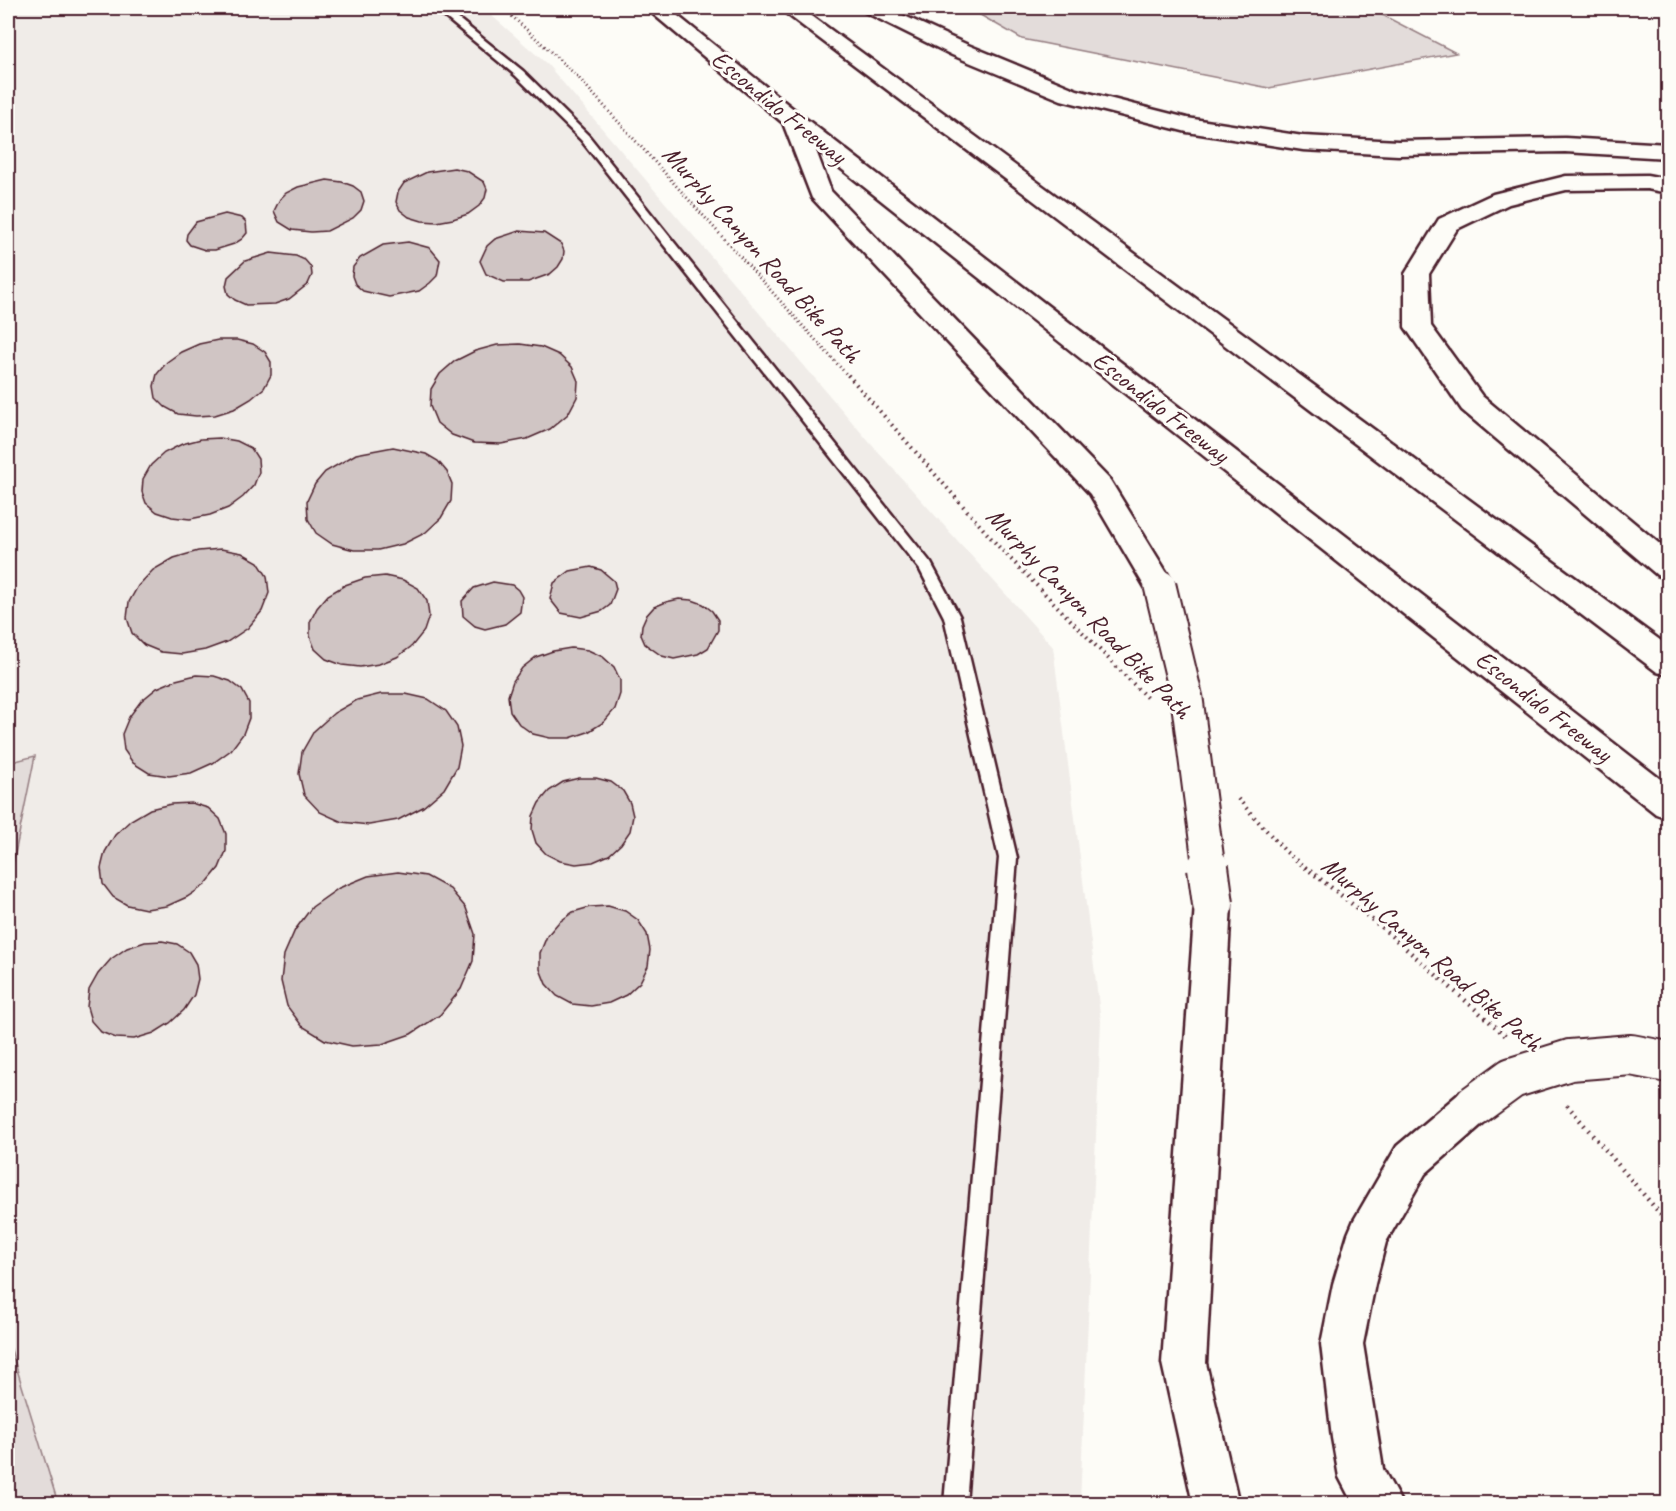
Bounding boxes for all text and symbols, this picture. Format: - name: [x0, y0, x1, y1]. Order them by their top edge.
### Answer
- street label: Escondido Freeway: [705, 42, 855, 173]
- street label: Murphy Canyon Road Bike Path: [655, 138, 869, 371]
- street label: Escondido Freeway: [1086, 343, 1238, 472]
- street label: Murphy Canyon Road Bike Path: [979, 500, 1200, 727]
- street label: Escondido Freeway: [1469, 642, 1621, 771]
- street label: Murphy Canyon Road Bike Path: [1315, 849, 1550, 1060]

